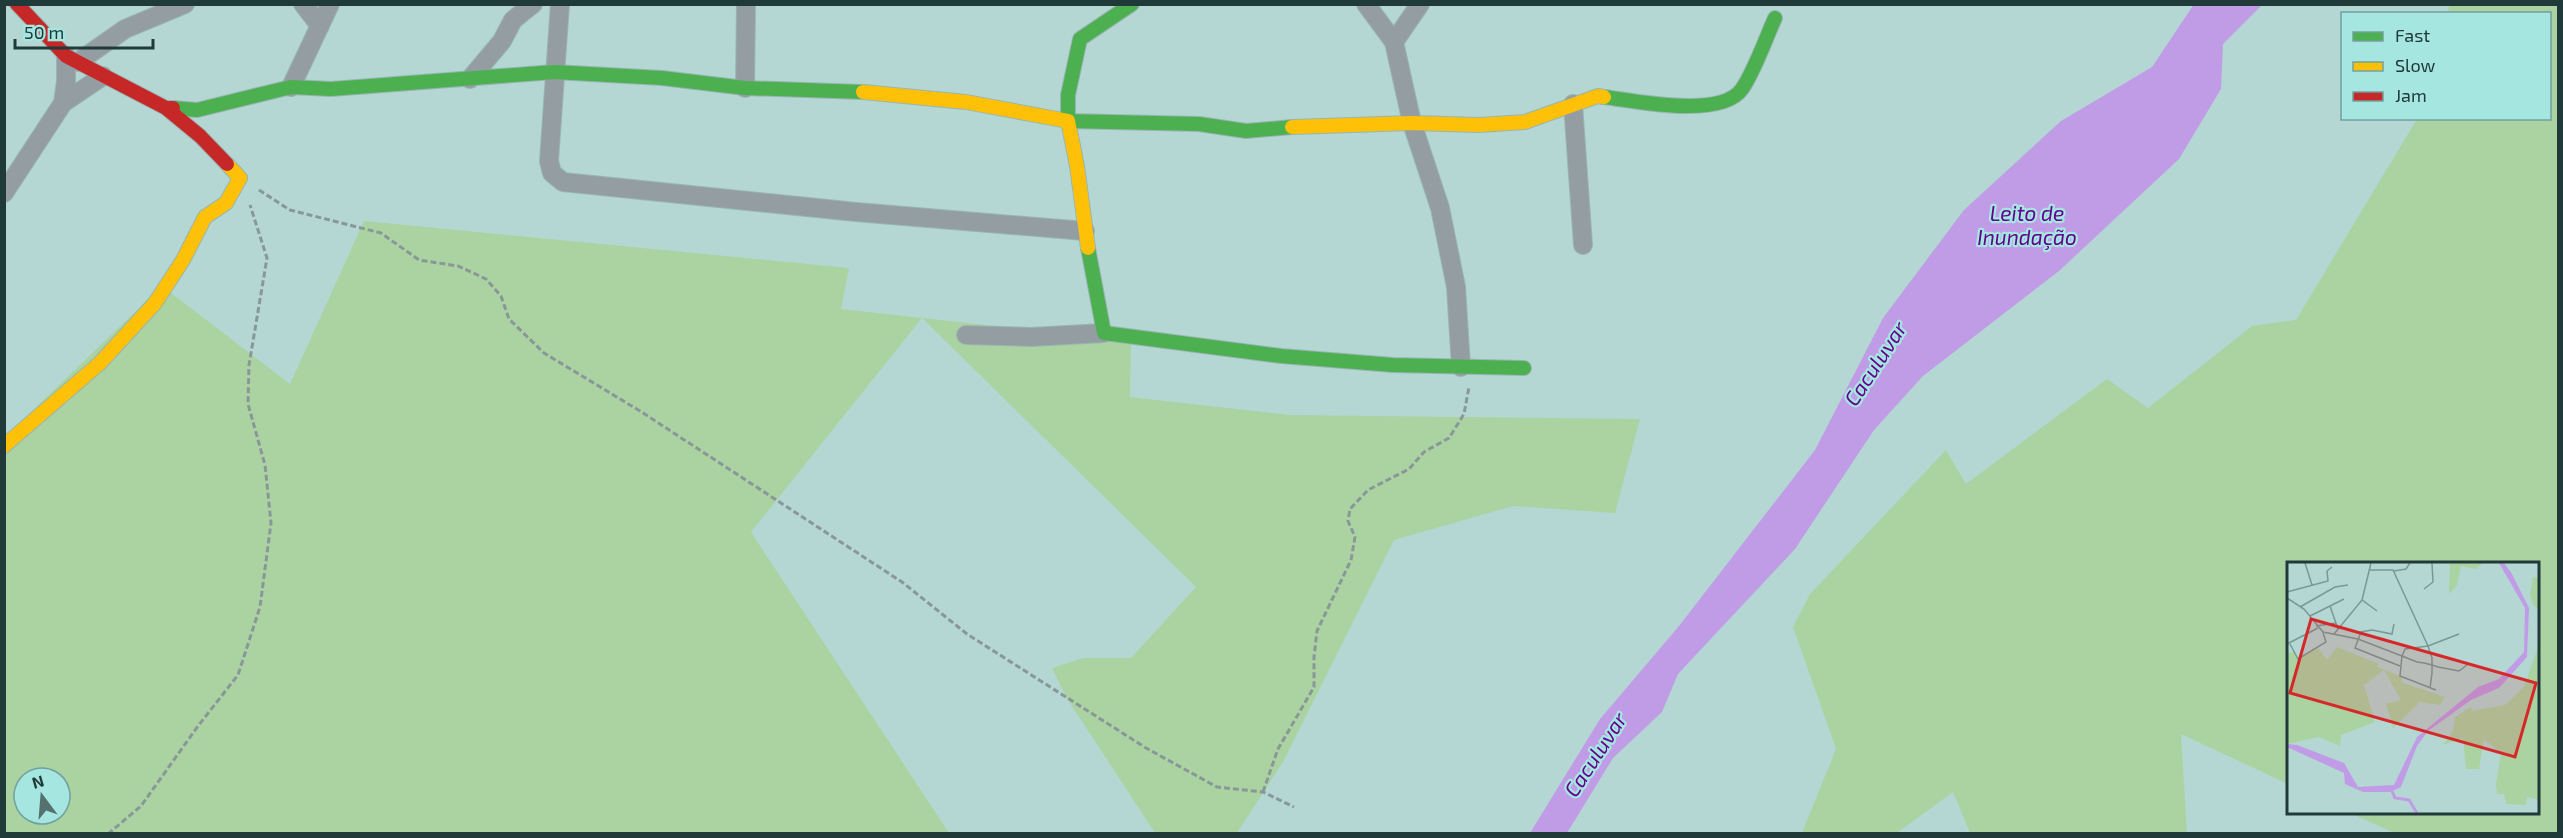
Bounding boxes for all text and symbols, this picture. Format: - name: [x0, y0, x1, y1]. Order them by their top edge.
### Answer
- scale bar: [15, 12, 153, 50]
- legend: [2341, 12, 2551, 120]
- text: 50 m: [24, 21, 64, 43]
- text: Fast: [2395, 24, 2430, 46]
- text: Slow: [2395, 54, 2436, 76]
- text: Jam: [2395, 84, 2427, 106]
- water label: Leito de Inundação: [1977, 200, 2077, 251]
- water label: Caculuvar: [1838, 316, 1912, 410]
- inset map: [2287, 562, 2539, 814]
- water label: Caculuvar: [1558, 707, 1632, 801]
- north arrow: [12, 766, 72, 826]
- text: N: [30, 770, 46, 792]

